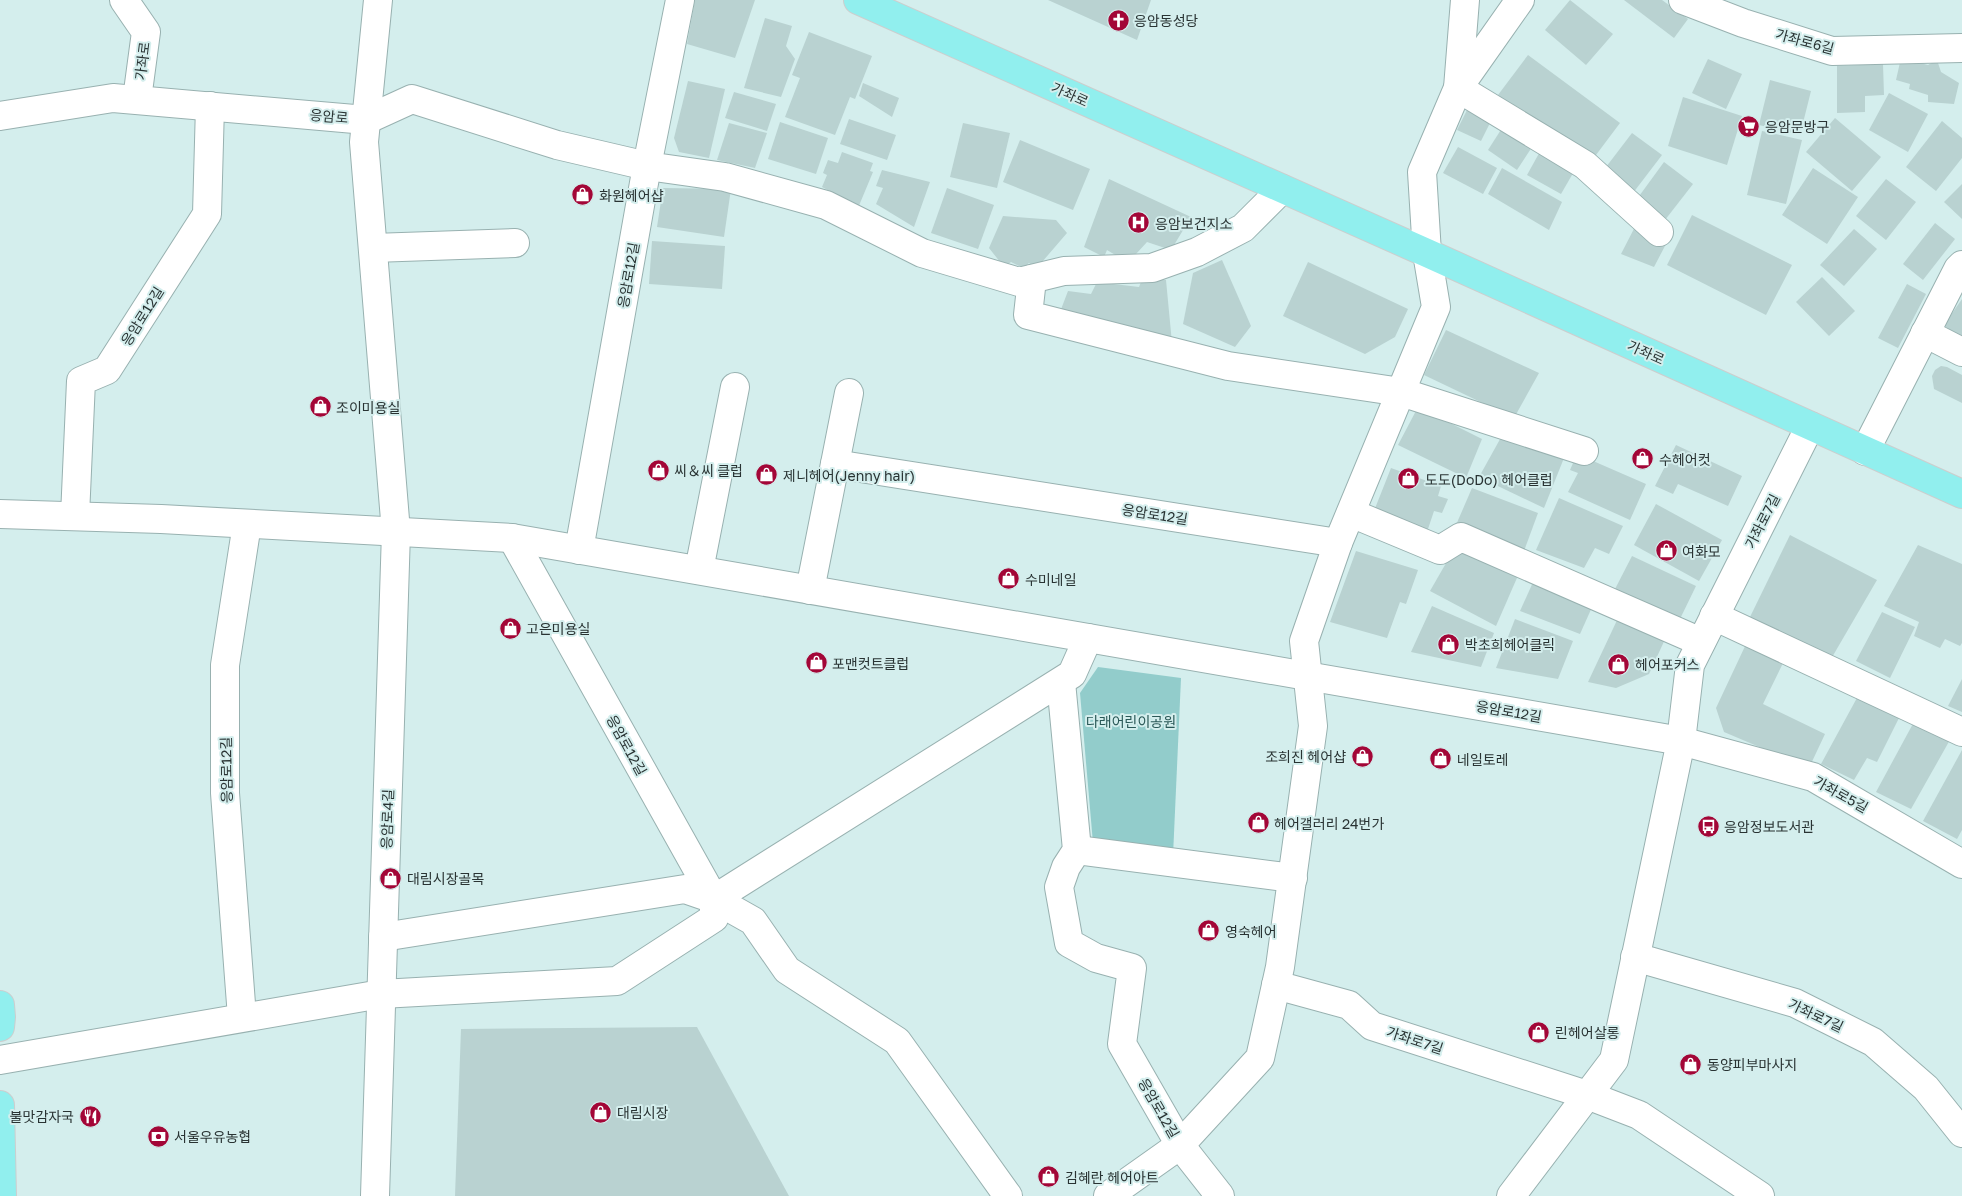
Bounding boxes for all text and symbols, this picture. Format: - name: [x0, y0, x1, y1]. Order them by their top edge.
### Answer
- church icon: 응암동성당: [1106, 8, 1130, 32]
- place label: 응암동성당: [1134, 12, 1199, 29]
- street label: 가좌로6길: [1774, 25, 1836, 57]
- street label: 가좌로: [131, 41, 153, 81]
- street label: 가좌로: [1049, 78, 1091, 110]
- street label: 응암로: [309, 106, 349, 126]
- supermarket icon: 응암문방구: [1737, 114, 1761, 138]
- place label: 응암문방구: [1765, 118, 1830, 135]
- shop icon: 화원헤어샵: [571, 183, 595, 207]
- place label: 화원헤어샵: [599, 187, 664, 204]
- hospital icon: 응암보건지소: [1127, 211, 1151, 235]
- place label: 응암보건지소: [1155, 215, 1232, 232]
- street label: 응암로12길: [614, 241, 642, 309]
- street label: 응암로12길: [117, 283, 167, 349]
- street label: 가좌로: [1625, 336, 1667, 368]
- shop icon: 조이미용실: [308, 395, 332, 419]
- place label: 조이미용실: [336, 399, 400, 416]
- shop icon: 수헤어컷: [1631, 447, 1655, 471]
- place label: 수헤어컷: [1659, 451, 1711, 468]
- shop icon: 씨＆씨 클럽: [646, 458, 670, 482]
- place label: 씨＆씨 클럽: [674, 462, 743, 479]
- shop icon: 제니헤어(Jenny hair): [755, 463, 779, 487]
- place label: 제니헤어(Jenny hair): [783, 467, 915, 484]
- shop icon: 도도(DoDo) 헤어클럽: [1397, 467, 1421, 491]
- place label: 도도(DoDo) 헤어클럽: [1425, 471, 1553, 488]
- street label: 가좌로7길: [1741, 491, 1783, 551]
- street label: 응암로12길: [1121, 500, 1189, 528]
- shop icon: 여화모: [1654, 539, 1678, 563]
- place label: 여화모: [1682, 543, 1721, 560]
- shop icon: 수미네일: [997, 567, 1021, 591]
- place label: 수미네일: [1025, 571, 1077, 588]
- shop icon: 고은미용실: [498, 616, 522, 640]
- place label: 고은미용실: [526, 620, 590, 637]
- shop icon: 박초희헤어클릭: [1437, 632, 1461, 656]
- place label: 박초희헤어클릭: [1465, 636, 1555, 653]
- shop icon: 포맨컷트클럽: [804, 651, 828, 675]
- shop icon: 헤어포커스: [1607, 652, 1631, 676]
- place label: 포맨컷트클럽: [832, 655, 909, 672]
- place label: 헤어포커스: [1635, 656, 1700, 673]
- street label: 응암로12길: [1475, 697, 1543, 725]
- street label: 응암로12길: [603, 712, 651, 778]
- park label: 다래어린이공원: [1086, 713, 1176, 730]
- street label: 응암로12길: [217, 737, 235, 803]
- shop icon: 조희진 헤어샵: [1350, 744, 1374, 768]
- shop icon: 네일토레: [1429, 747, 1453, 771]
- place label: 조희진 헤어샵: [1265, 748, 1346, 765]
- place label: 네일토레: [1457, 751, 1509, 768]
- street label: 가좌로5길: [1811, 772, 1871, 816]
- street label: 응암로4길: [377, 789, 397, 849]
- shop icon: 헤어갤러리 24번가: [1246, 811, 1270, 835]
- bus stop icon: 응암정보도서관: [1696, 814, 1720, 838]
- place label: 헤어갤러리 24번가: [1274, 815, 1384, 832]
- place label: 응암정보도서관: [1724, 818, 1814, 835]
- shop icon: 대림시장골목: [379, 866, 403, 890]
- place label: 대림시장골목: [407, 870, 484, 887]
- shop icon: 영숙헤어: [1197, 919, 1221, 943]
- place label: 영숙헤어: [1225, 923, 1277, 940]
- street label: 가좌로7길: [1786, 995, 1846, 1035]
- shop icon: 린헤어살롱: [1527, 1020, 1551, 1044]
- street label: 가좌로7길: [1384, 1023, 1446, 1057]
- place label: 린헤어살롱: [1555, 1024, 1620, 1041]
- shop icon: 동양피부마사지: [1679, 1052, 1703, 1076]
- place label: 동양피부마사지: [1707, 1056, 1797, 1073]
- street label: 응암로12길: [1135, 1075, 1183, 1141]
- shop icon: 대림시장: [589, 1100, 613, 1124]
- restaurant icon: 불맛감자국: [78, 1104, 102, 1128]
- place label: 대림시장: [617, 1104, 669, 1121]
- place label: 불맛감자국: [10, 1108, 74, 1125]
- bank icon: 서울우유농협: [146, 1124, 170, 1148]
- place label: 서울우유농협: [174, 1128, 251, 1145]
- shop icon: 김혜란 헤어아트: [1037, 1165, 1061, 1189]
- place label: 김혜란 헤어아트: [1065, 1169, 1159, 1186]

